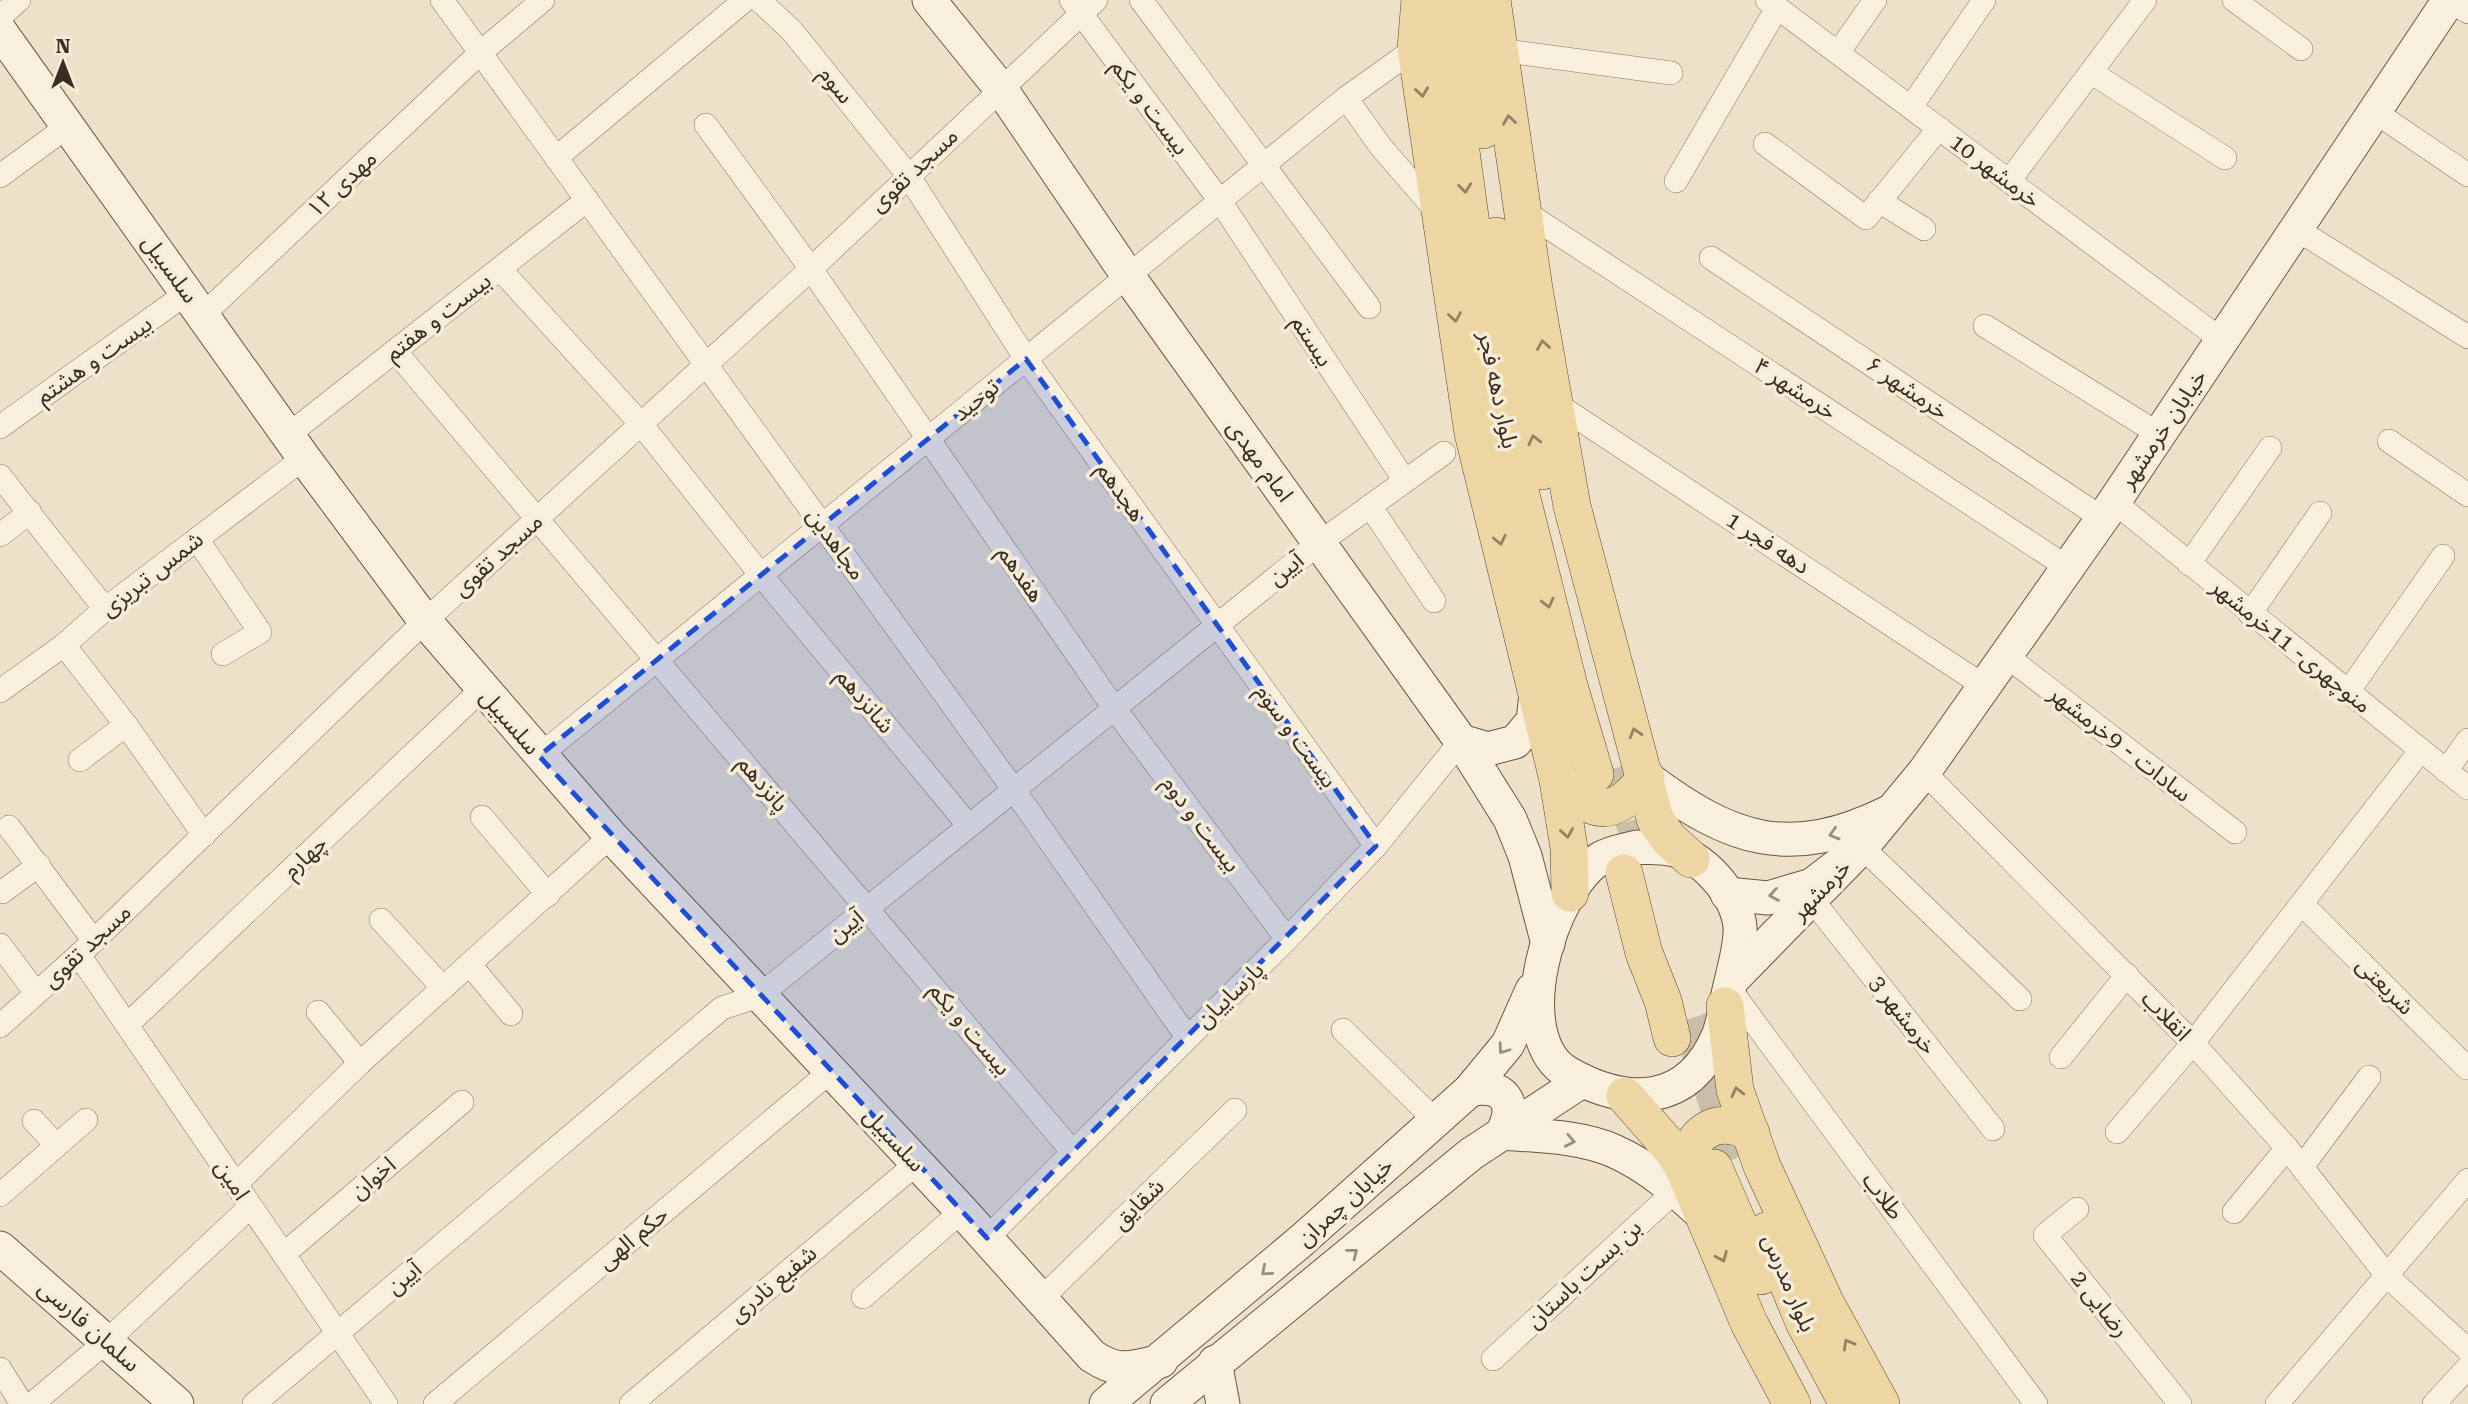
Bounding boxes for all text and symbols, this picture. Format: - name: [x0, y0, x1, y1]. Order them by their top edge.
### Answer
- north arrow: [28, 28, 98, 98]
- text: N: [56, 35, 71, 58]
- street label: بیست و یکم: [1103, 54, 1195, 162]
- street label: سوم: [810, 61, 859, 112]
- one-way arrow: [1414, 86, 1429, 98]
- one-way arrow: [1502, 115, 1517, 126]
- street label: مسجد تقوی: [864, 122, 964, 218]
- street label: خرمشهر 10: [1945, 128, 2045, 214]
- street label: مهدی ۱۲: [301, 145, 383, 223]
- one-way arrow: [1457, 182, 1472, 194]
- street label: سلسبیل: [136, 230, 204, 308]
- street label: بیست و هفتم: [379, 267, 498, 369]
- street label: بیست و هشتم: [31, 310, 159, 412]
- street label: بیستم: [1283, 310, 1339, 373]
- one-way arrow: [1447, 311, 1462, 323]
- street label: بلوار دهه فجر: [1472, 328, 1524, 451]
- one-way arrow: [1536, 339, 1551, 351]
- street label: خرمشهر ۶: [1861, 351, 1953, 425]
- street label: خرمشهر ۴: [1749, 352, 1841, 426]
- street label: خیابان خرمشهر: [2113, 364, 2213, 494]
- street label: توحید: [947, 373, 1005, 427]
- street label: امام مهدی: [1218, 415, 1299, 510]
- one-way arrow: [1528, 434, 1542, 446]
- street label: هجدهم: [1088, 457, 1151, 529]
- street label: مجاهدین: [801, 503, 871, 585]
- street label: دهه فجر 1: [1721, 506, 1815, 580]
- street label: مسجد تقوی: [448, 508, 548, 602]
- street label: شمس تبریزی: [95, 526, 209, 622]
- one-way arrow: [1492, 534, 1507, 546]
- street label: هفدهم: [989, 540, 1050, 609]
- street label: آیین: [1263, 546, 1310, 591]
- street label: منوچهری- 11خرمشهر: [2204, 572, 2377, 720]
- one-way arrow: [1540, 597, 1554, 609]
- street label: شانزدهم: [828, 663, 900, 741]
- street label: بیست و سوم: [1246, 679, 1343, 795]
- street label: سادات - 9خرمشهر: [2043, 680, 2196, 808]
- street label: سلسبیل: [474, 684, 546, 760]
- one-way arrow: [1629, 727, 1643, 739]
- street label: پانزدهم: [729, 750, 794, 820]
- street label: بیست و دوم: [1153, 770, 1246, 880]
- one-way arrow: [1829, 825, 1841, 840]
- one-way arrow: [1559, 827, 1574, 839]
- street label: چهارم: [277, 830, 335, 887]
- street label: خرمشهر: [1785, 854, 1856, 927]
- one-way arrow: [1768, 887, 1780, 902]
- street label: مسجد تقوی: [37, 898, 137, 994]
- street label: آیین: [823, 903, 870, 948]
- street label: شریعتی: [2350, 951, 2420, 1021]
- street label: پارساییان: [1190, 956, 1270, 1035]
- street label: خرمشهر 3: [1864, 970, 1942, 1060]
- street label: بیست و یکم: [921, 977, 1017, 1083]
- street label: انقلاب: [2136, 985, 2196, 1047]
- one-way arrow: [1499, 1041, 1511, 1054]
- one-way arrow: [1731, 1086, 1745, 1098]
- street label: سلسبیل: [858, 1102, 930, 1178]
- one-way arrow: [1564, 1132, 1576, 1147]
- street label: اخوان: [345, 1151, 401, 1205]
- street label: خیابان چمران: [1291, 1152, 1399, 1253]
- street label: امین: [209, 1155, 255, 1205]
- street label: طلاب: [1857, 1167, 1909, 1225]
- street label: شقایق: [1106, 1173, 1170, 1235]
- street label: حکم الهی: [592, 1201, 676, 1278]
- street label: بن بست باستان: [1521, 1214, 1647, 1334]
- street label: بلوار مدرس: [1756, 1230, 1822, 1336]
- street label: شفیع نادری: [724, 1240, 824, 1331]
- one-way arrow: [1345, 1248, 1357, 1261]
- one-way arrow: [1714, 1250, 1728, 1263]
- street label: آیین: [381, 1255, 428, 1300]
- one-way arrow: [1262, 1263, 1275, 1275]
- street label: رضایی 2: [2065, 1265, 2135, 1343]
- street label: سلمان فارسی: [33, 1274, 145, 1378]
- one-way arrow: [1843, 1339, 1856, 1351]

